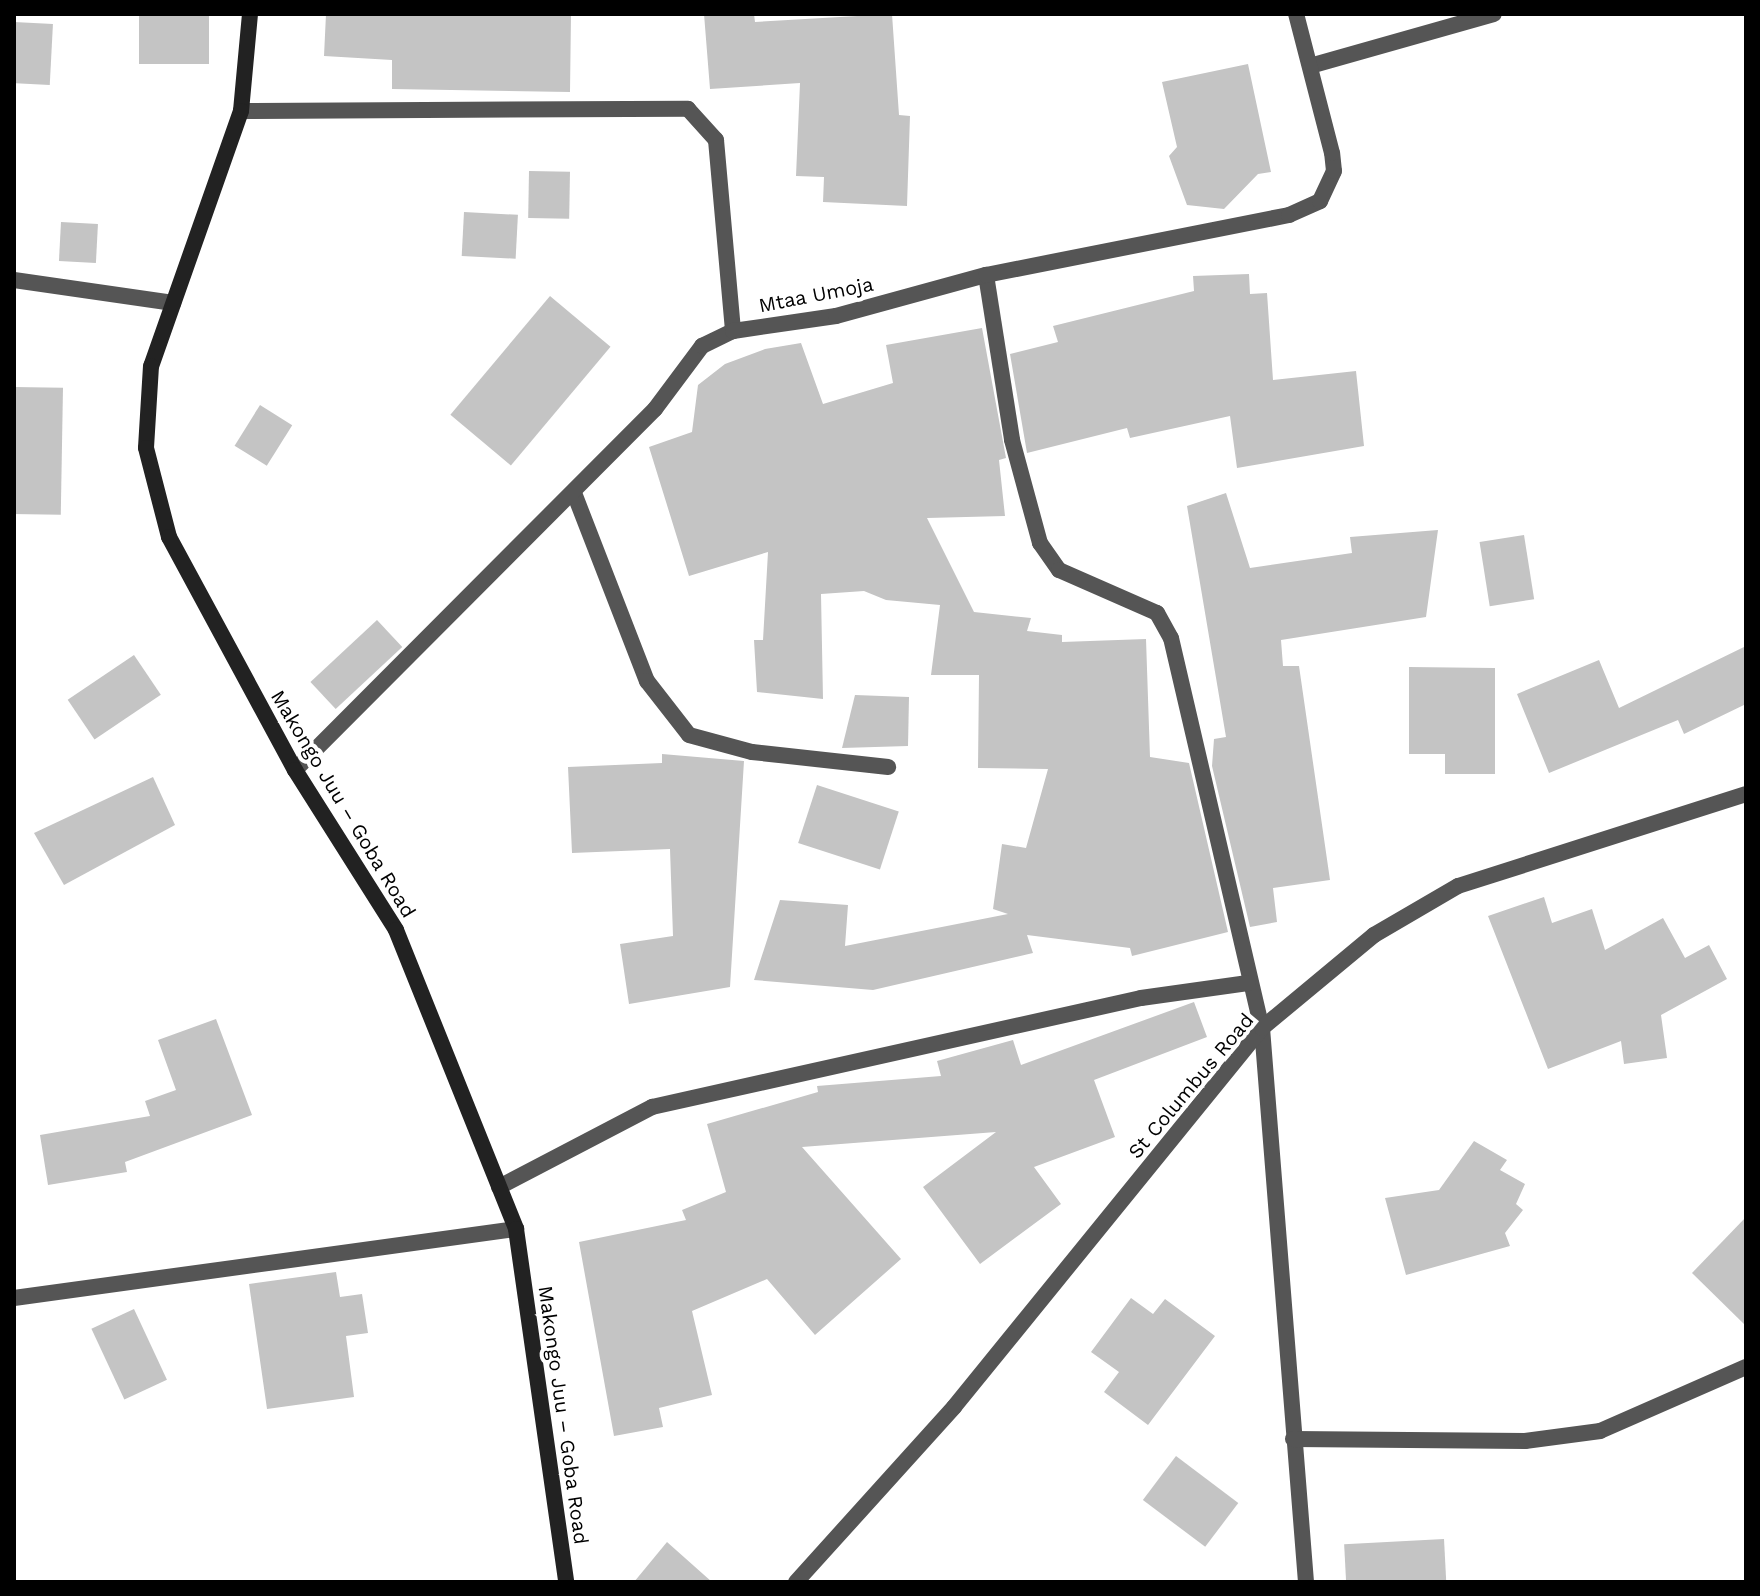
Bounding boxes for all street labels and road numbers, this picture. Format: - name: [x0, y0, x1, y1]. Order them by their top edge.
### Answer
- street label: Mtaa Umoja: [756, 272, 876, 318]
- street label: Makongo Juu – Goba Road: [265, 686, 421, 922]
- street label: St Columbus Road: [1123, 1008, 1259, 1164]
- street label: Makongo Juu – Goba Road: [533, 1284, 593, 1546]

